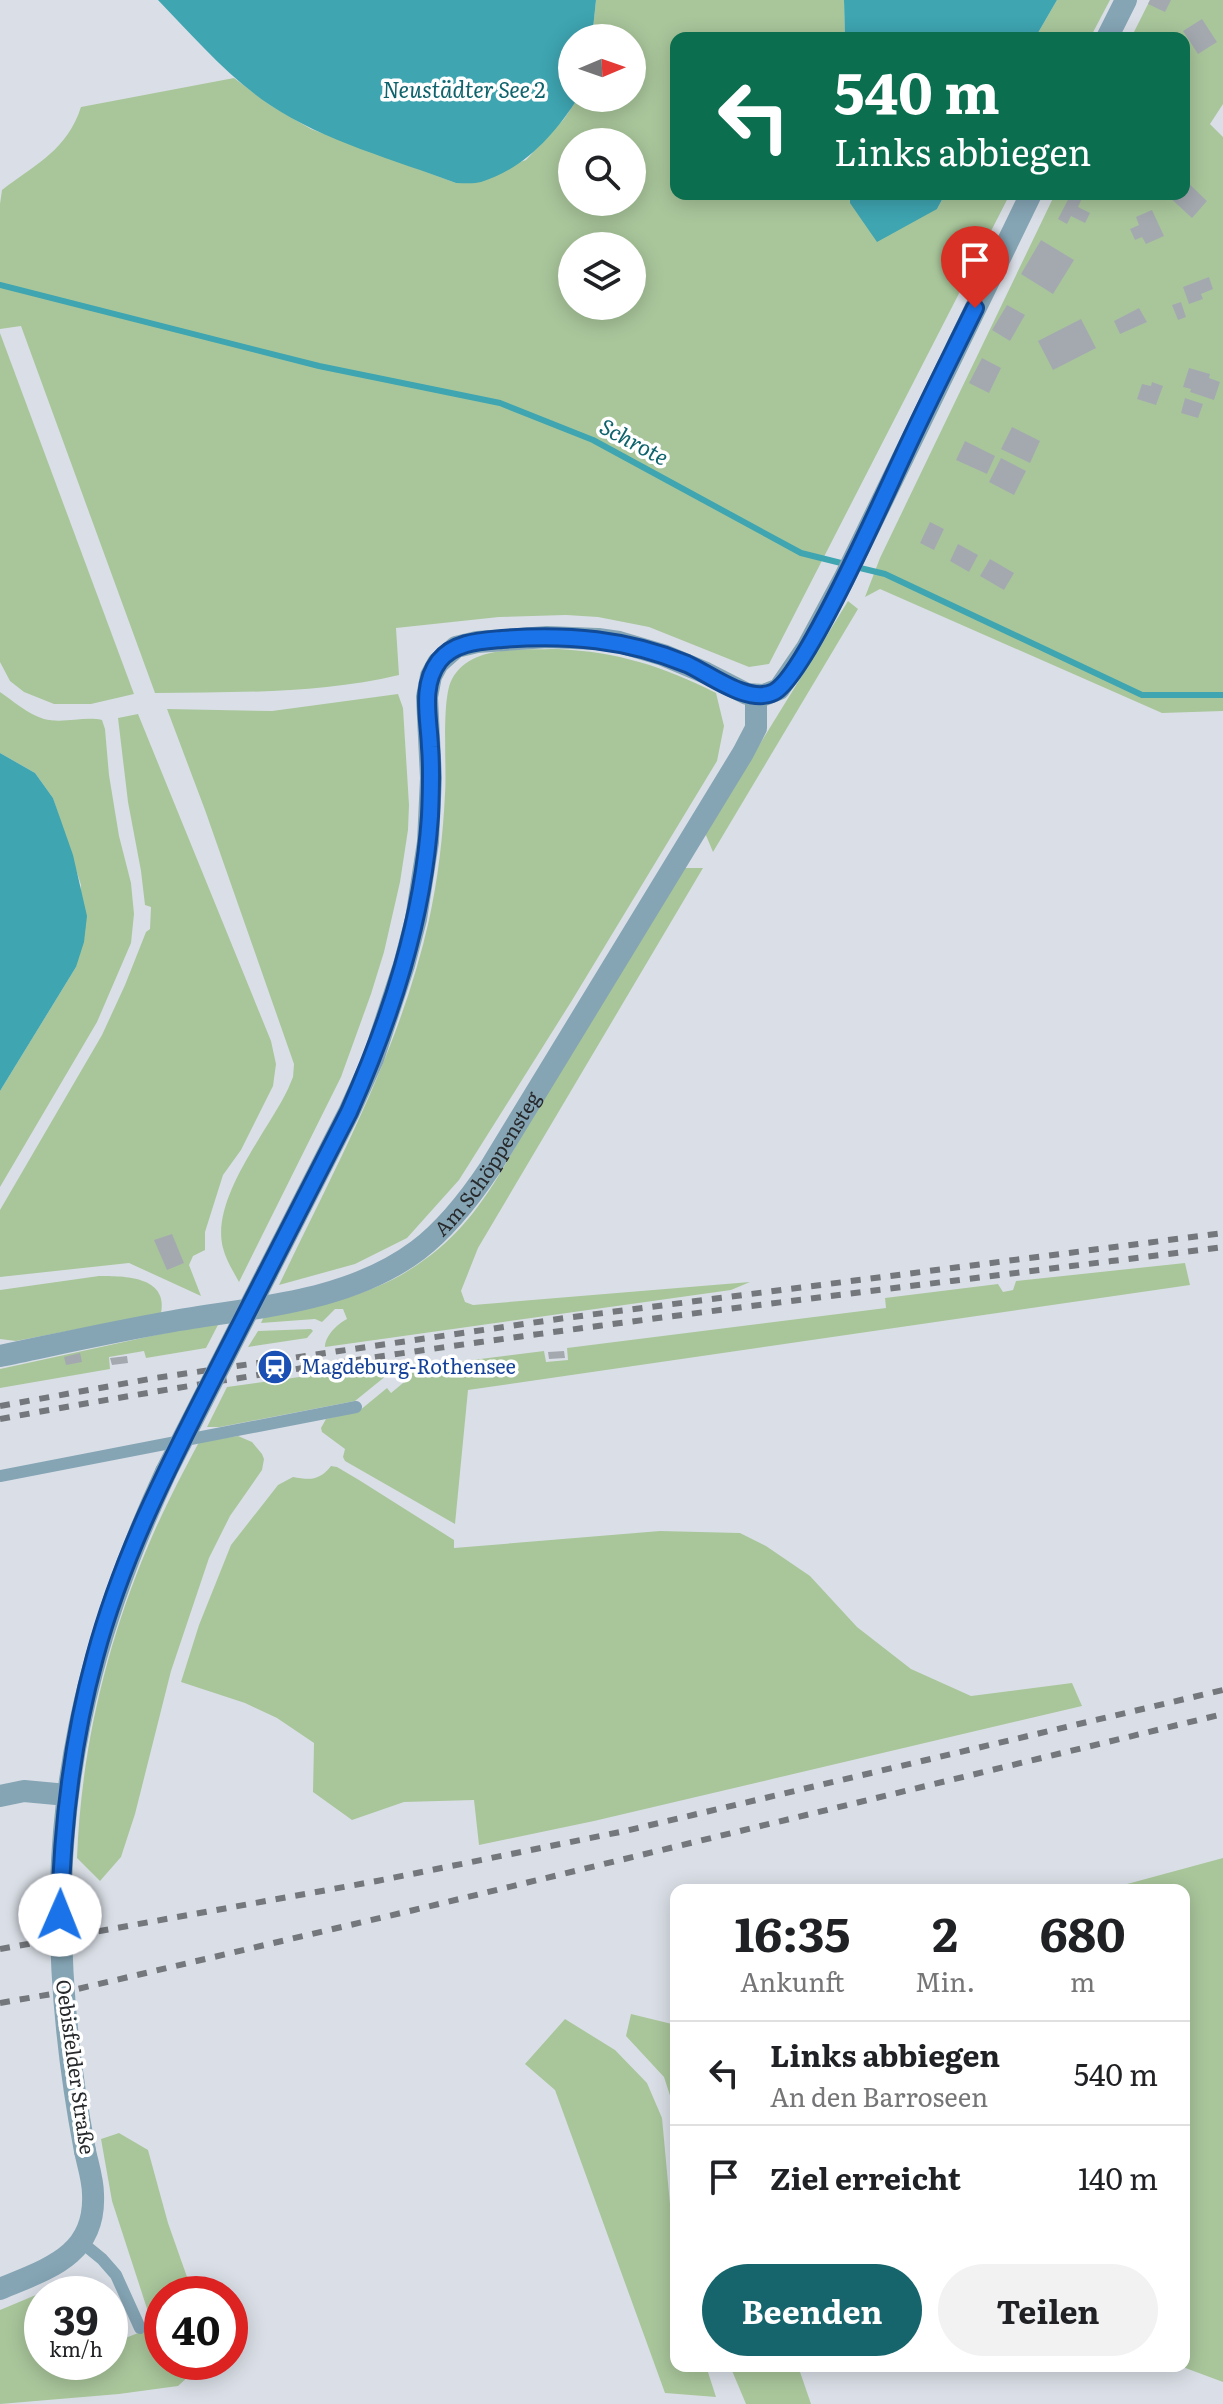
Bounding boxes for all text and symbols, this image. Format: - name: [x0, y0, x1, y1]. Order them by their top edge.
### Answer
- north arrow: [558, 24, 646, 112]
- map controls: [558, 24, 646, 320]
- text: 540 m: [834, 48, 1000, 131]
- icon: left: [702, 64, 806, 168]
- water label: Neustädter See 2: [383, 72, 545, 105]
- text: Links abbiegen: [834, 124, 1091, 177]
- button: search: [558, 128, 646, 216]
- pin: [941, 226, 1009, 308]
- button: layers: [558, 232, 646, 320]
- icon: arrive: [953, 238, 997, 282]
- water label: Schrote: [594, 409, 675, 473]
- street label: Am Schöppensteg: [426, 1084, 547, 1242]
- station icon: Magdeburg-Rothensee: [256, 1348, 294, 1386]
- place label: Magdeburg-Rothensee: [301, 1350, 516, 1380]
- position arrow: [18, 1873, 102, 1957]
- text: 16:35: [734, 1896, 850, 1967]
- text: 2: [932, 1896, 958, 1967]
- text: 680: [1040, 1896, 1126, 1967]
- text: Ankunft: [740, 1961, 845, 2000]
- text: Min.: [915, 1961, 975, 2000]
- text: m: [1070, 1961, 1095, 2000]
- street label: Oebisfelder Straße: [50, 1977, 104, 2156]
- text: Links abbiegen: [770, 2032, 1000, 2076]
- icon: left: [702, 2051, 746, 2095]
- text: 540 m: [1074, 2051, 1158, 2095]
- text: An den Barroseen: [770, 2076, 988, 2115]
- icon: arrive: [702, 2155, 746, 2199]
- text: Ziel erreicht: [770, 2155, 961, 2199]
- text: 140 m: [1078, 2155, 1158, 2199]
- button: Beenden: [702, 2264, 922, 2356]
- button: Teilen: [938, 2264, 1158, 2356]
- speed limit sign: 40: [144, 2276, 248, 2380]
- text: 39: [53, 2288, 99, 2347]
- text: km/h: [49, 2333, 103, 2363]

